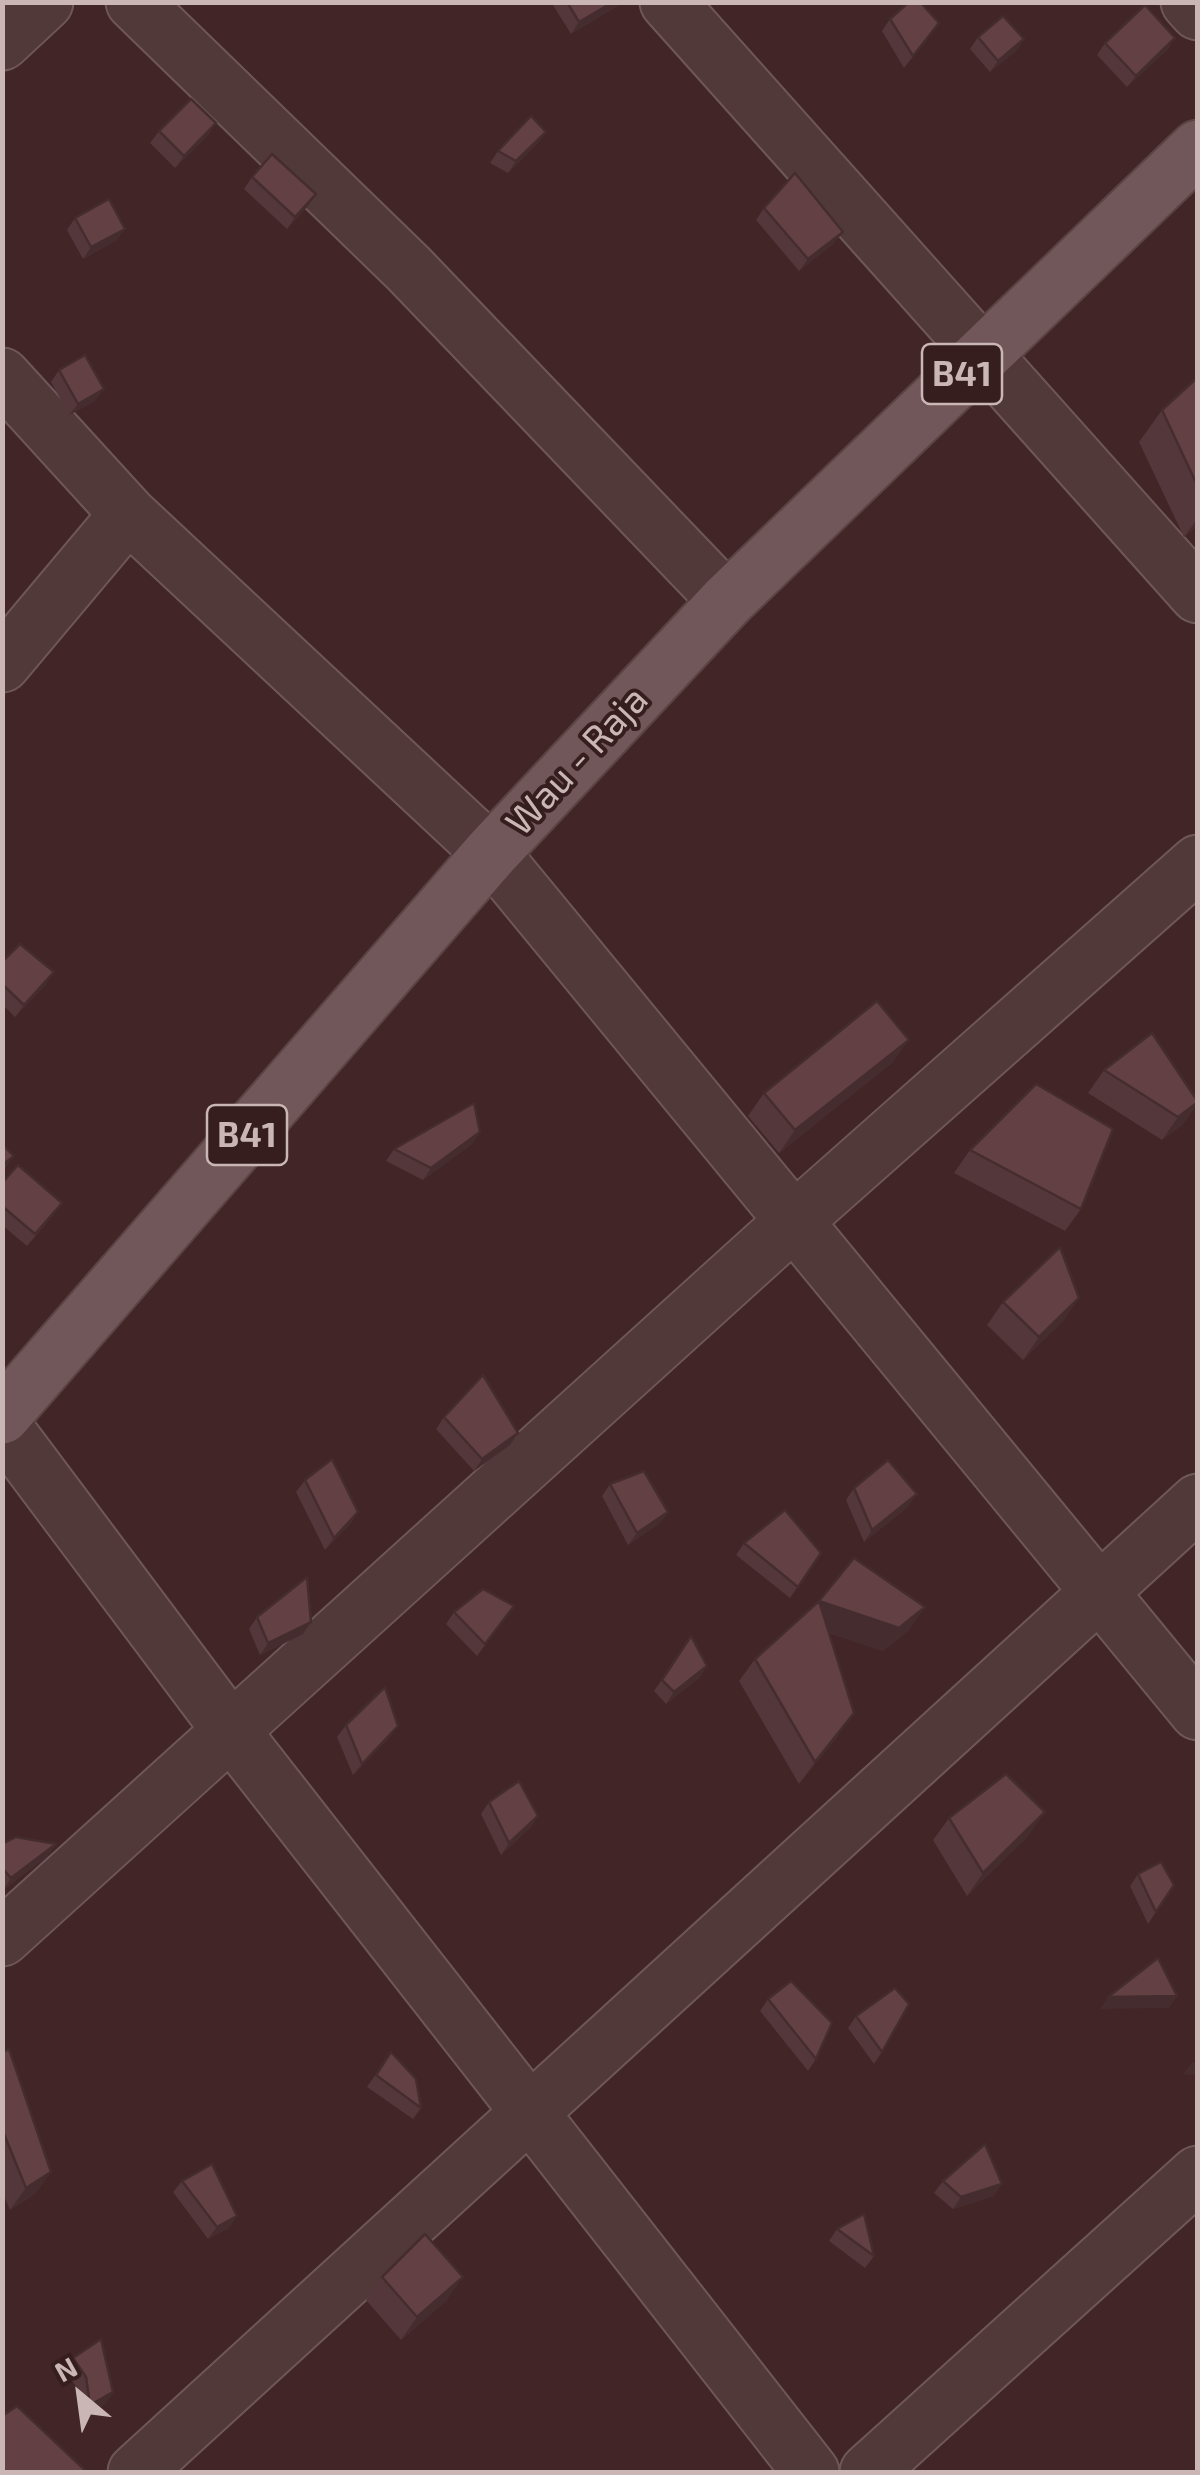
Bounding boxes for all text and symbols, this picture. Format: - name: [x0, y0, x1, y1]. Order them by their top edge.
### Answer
- road number: B41: [922, 344, 1002, 404]
- street label: Wau - Raja: [497, 677, 657, 845]
- road number: B41: [207, 1105, 287, 1165]
- north arrow: [30, 2345, 130, 2445]
- text: N: [48, 2349, 83, 2389]

